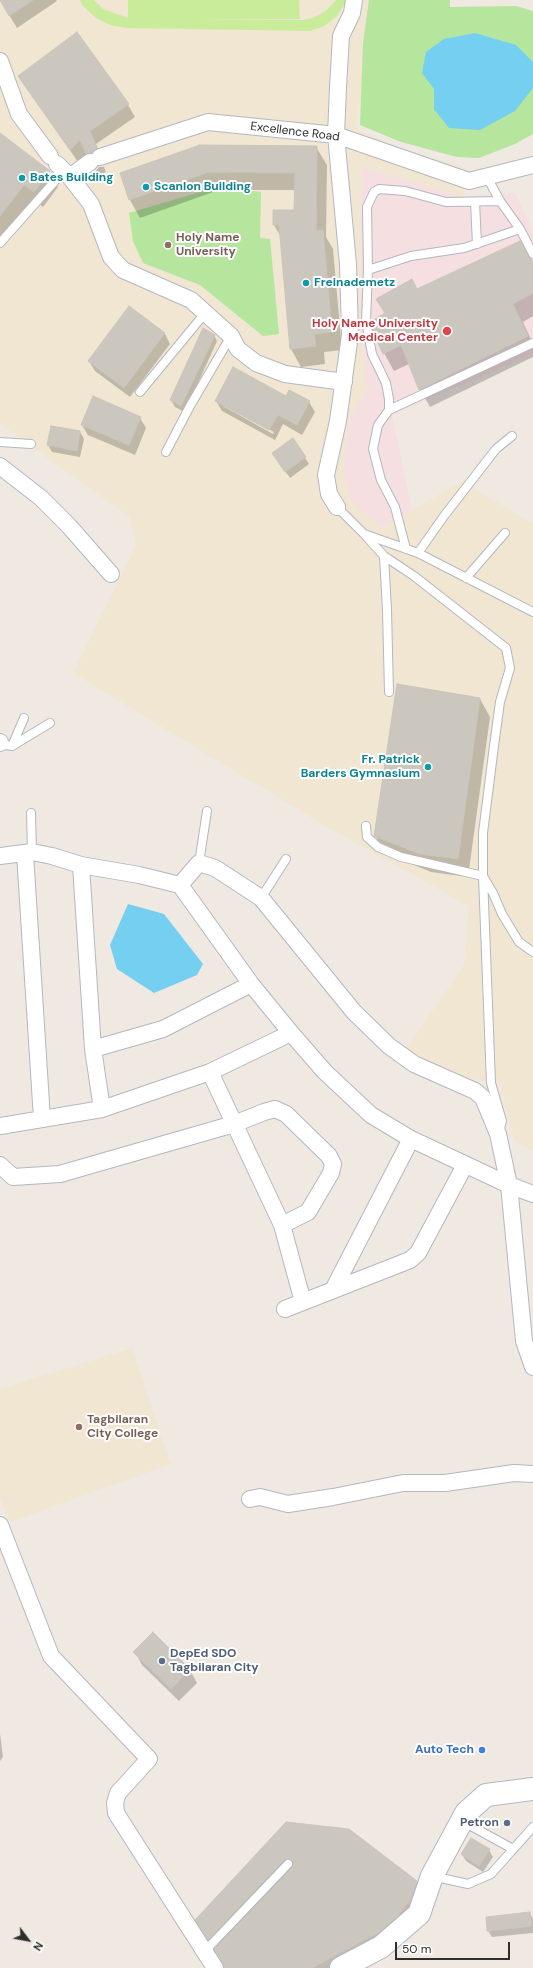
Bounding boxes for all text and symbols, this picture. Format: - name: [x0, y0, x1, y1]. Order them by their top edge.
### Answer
- street label: Excellence Road: [249, 119, 341, 145]
- place label: Bates Building: [30, 171, 113, 185]
- marker: Bates Building: [17, 173, 27, 183]
- place label: Scanlon Building: [154, 180, 251, 194]
- marker: Scanlon Building: [141, 182, 151, 192]
- place label: Holy Name University: [176, 231, 239, 259]
- marker: Holy Name University: [163, 240, 173, 250]
- place label: Freinademetz: [314, 276, 395, 290]
- marker: Freinademetz: [301, 278, 311, 288]
- place label: Holy Name University Medical Center: [312, 317, 438, 345]
- marker: Holy Name University Medical Center: [441, 325, 453, 337]
- place label: Fr. Patrick Barders Gymnasium: [301, 753, 420, 781]
- marker: Fr. Patrick Barders Gymnasium: [423, 762, 433, 772]
- place label: Tagbilaran City College: [87, 1413, 158, 1441]
- marker: Tagbilaran City College: [74, 1422, 84, 1432]
- place label: DepEd SDO Tagbilaran City: [170, 1647, 258, 1675]
- marker: DepEd SDO Tagbilaran City: [157, 1656, 167, 1666]
- place label: Auto Tech: [415, 1743, 474, 1757]
- marker: Auto Tech: [477, 1745, 487, 1755]
- place label: Petron: [460, 1816, 499, 1830]
- marker: Petron: [502, 1818, 512, 1828]
- north arrow: [8, 1920, 48, 1960]
- scale bar: [397, 1934, 512, 1960]
- text: N: [30, 1939, 46, 1953]
- text: 50 m: [402, 1941, 431, 1957]

